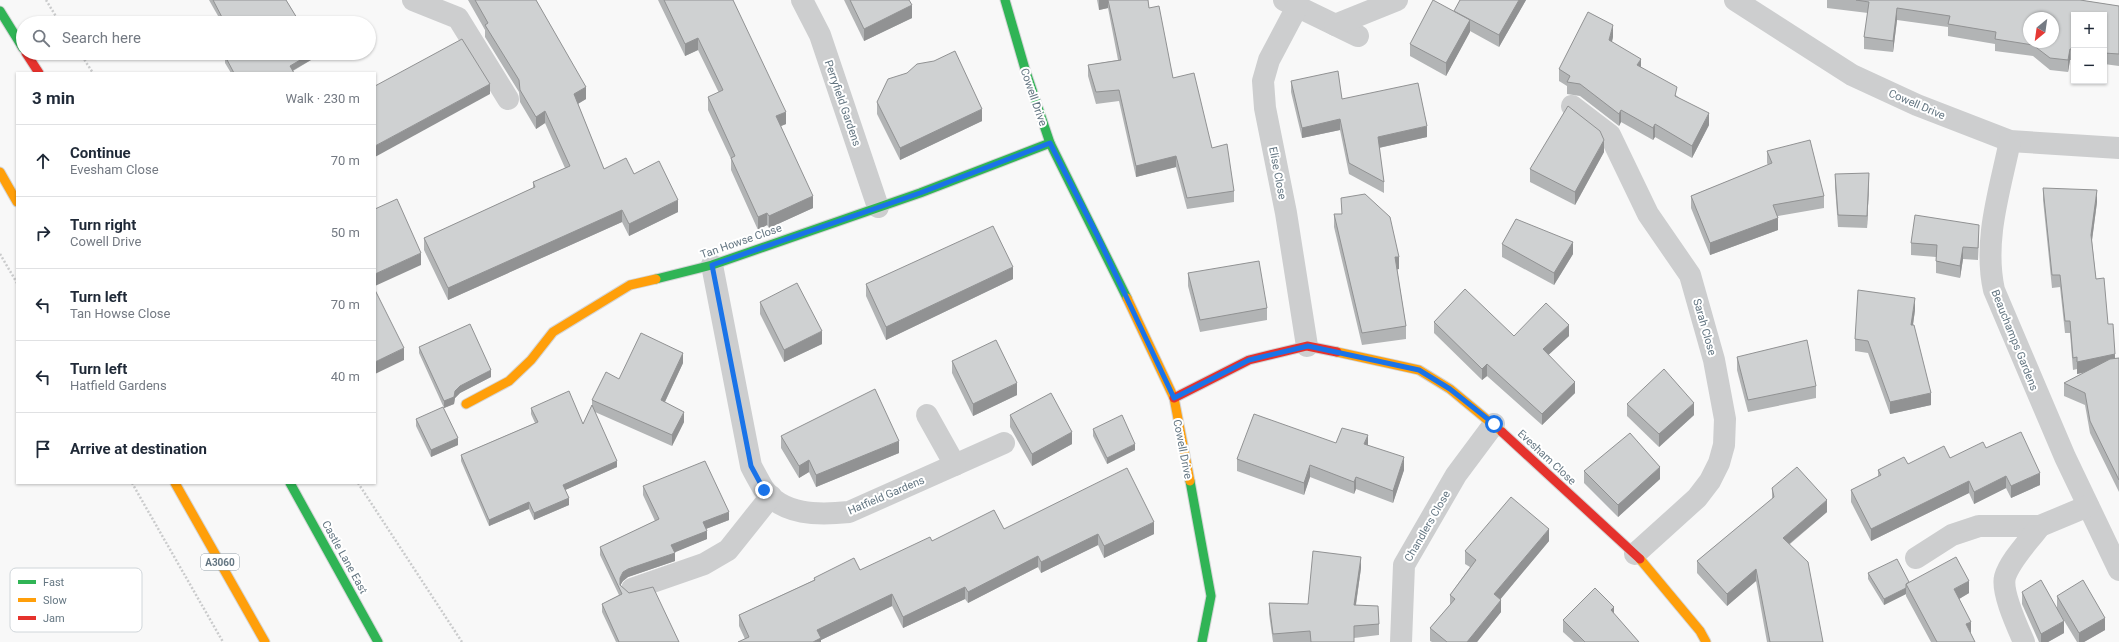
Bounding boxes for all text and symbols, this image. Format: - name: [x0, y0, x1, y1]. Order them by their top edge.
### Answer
- north arrow: [2023, 12, 2059, 48]
- map controls: [2071, 12, 2107, 84]
- button: +: [2071, 12, 2107, 48]
- search box: [16, 16, 376, 60]
- icon: search: [30, 27, 52, 49]
- text: Search here: [62, 29, 141, 47]
- button: −: [2071, 48, 2107, 84]
- street label: Perryfield Gardens: [822, 59, 863, 148]
- street label: Cowell Drive: [1018, 67, 1050, 128]
- street label: Cowell Drive: [1886, 87, 1947, 122]
- text: 3 min: [32, 88, 75, 108]
- text: Walk · 230 m: [285, 91, 360, 106]
- text: Continue: [70, 144, 131, 162]
- street label: Elise Close: [1266, 146, 1289, 201]
- icon: ahead: [32, 150, 54, 172]
- text: 70 m: [331, 153, 360, 168]
- text: Evesham Close: [70, 162, 159, 177]
- text: Turn right: [70, 216, 136, 234]
- street label: Tan Howse Close: [699, 221, 784, 261]
- icon: right: [32, 222, 54, 244]
- text: 50 m: [331, 225, 360, 240]
- text: Cowell Drive: [70, 234, 141, 249]
- text: Turn left: [70, 288, 127, 306]
- street label: Beauchamps Gardens: [1988, 288, 2041, 393]
- icon: left: [32, 294, 54, 316]
- text: 70 m: [331, 297, 360, 312]
- street label: Sarah Close: [1690, 297, 1719, 357]
- text: Tan Howse Close: [70, 306, 170, 321]
- text: Turn left: [70, 360, 127, 378]
- icon: left: [32, 366, 54, 388]
- text: 40 m: [331, 369, 360, 384]
- text: Hatfield Gardens: [70, 378, 167, 393]
- route start: [1485, 415, 1503, 433]
- street label: Cowell Drive: [1170, 418, 1195, 480]
- street label: Evesham Close: [1515, 427, 1579, 488]
- icon: arrive: [32, 438, 54, 460]
- text: Arrive at destination: [70, 440, 207, 458]
- street label: Hatfield Gardens: [846, 473, 927, 517]
- route end: [755, 481, 773, 499]
- street label: Chandlers Close: [1402, 488, 1453, 564]
- street label: Castle Lane East: [319, 518, 370, 596]
- road number: A3060: [201, 554, 239, 570]
- legend: [10, 568, 142, 632]
- text: Fast: [43, 576, 65, 589]
- text: Slow: [43, 594, 67, 607]
- text: Jam: [43, 612, 65, 625]

